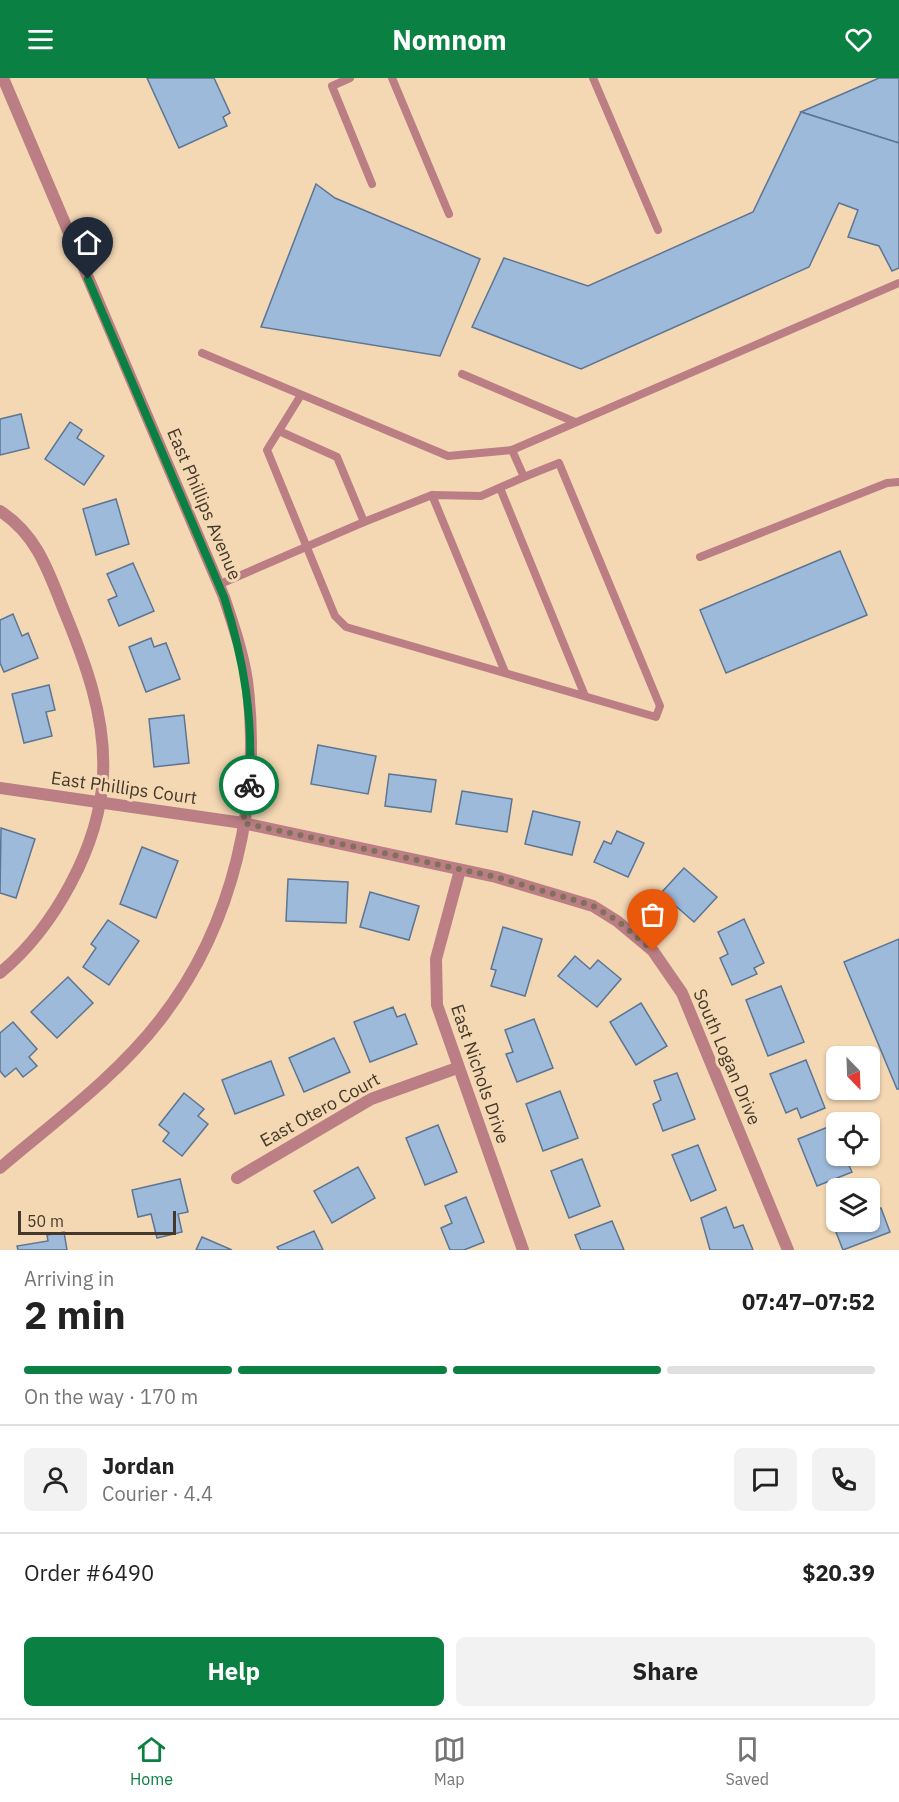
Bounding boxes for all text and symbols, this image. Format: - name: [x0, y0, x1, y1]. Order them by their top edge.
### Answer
- text: Nomnom: [392, 22, 507, 57]
- icon: menu: [24, 23, 57, 56]
- icon: heart: [842, 23, 875, 56]
- pin: [62, 217, 113, 279]
- icon: home: [71, 226, 104, 259]
- street label: East Phillips Avenue: [162, 424, 247, 583]
- courier: [219, 755, 279, 815]
- street label: East Phillips Court: [50, 766, 198, 809]
- icon: bike: [233, 769, 266, 802]
- pin: [627, 889, 678, 951]
- icon: bag: [636, 898, 669, 931]
- street label: South Logan Drive: [688, 985, 767, 1129]
- street label: East Nichols Drive: [446, 1001, 515, 1147]
- north arrow: [826, 1046, 880, 1100]
- map controls: [826, 1046, 880, 1232]
- street label: East Otero Court: [256, 1067, 384, 1152]
- button: locate: [826, 1112, 880, 1166]
- button: layers: [826, 1178, 880, 1232]
- scale bar: [18, 1208, 176, 1236]
- text: 50 m: [27, 1211, 64, 1231]
- text: Arriving in: [24, 1265, 114, 1292]
- text: 07:47–07:52: [742, 1287, 875, 1316]
- text: 2 min: [24, 1289, 126, 1340]
- text: On the way · 170 m: [24, 1383, 198, 1410]
- button: person: [24, 1448, 87, 1511]
- button: chat: [734, 1448, 797, 1511]
- button: phone: [812, 1448, 875, 1511]
- text: Jordan: [102, 1451, 175, 1480]
- text: Courier · 4.4: [102, 1480, 213, 1507]
- text: Order #6490: [24, 1558, 154, 1587]
- text: $20.39: [802, 1558, 875, 1587]
- button: Help: [24, 1637, 444, 1706]
- button: Share: [456, 1637, 875, 1706]
- tab: Home: [130, 1733, 173, 1789]
- tab: Map: [433, 1733, 466, 1789]
- tab: Saved: [726, 1733, 769, 1789]

